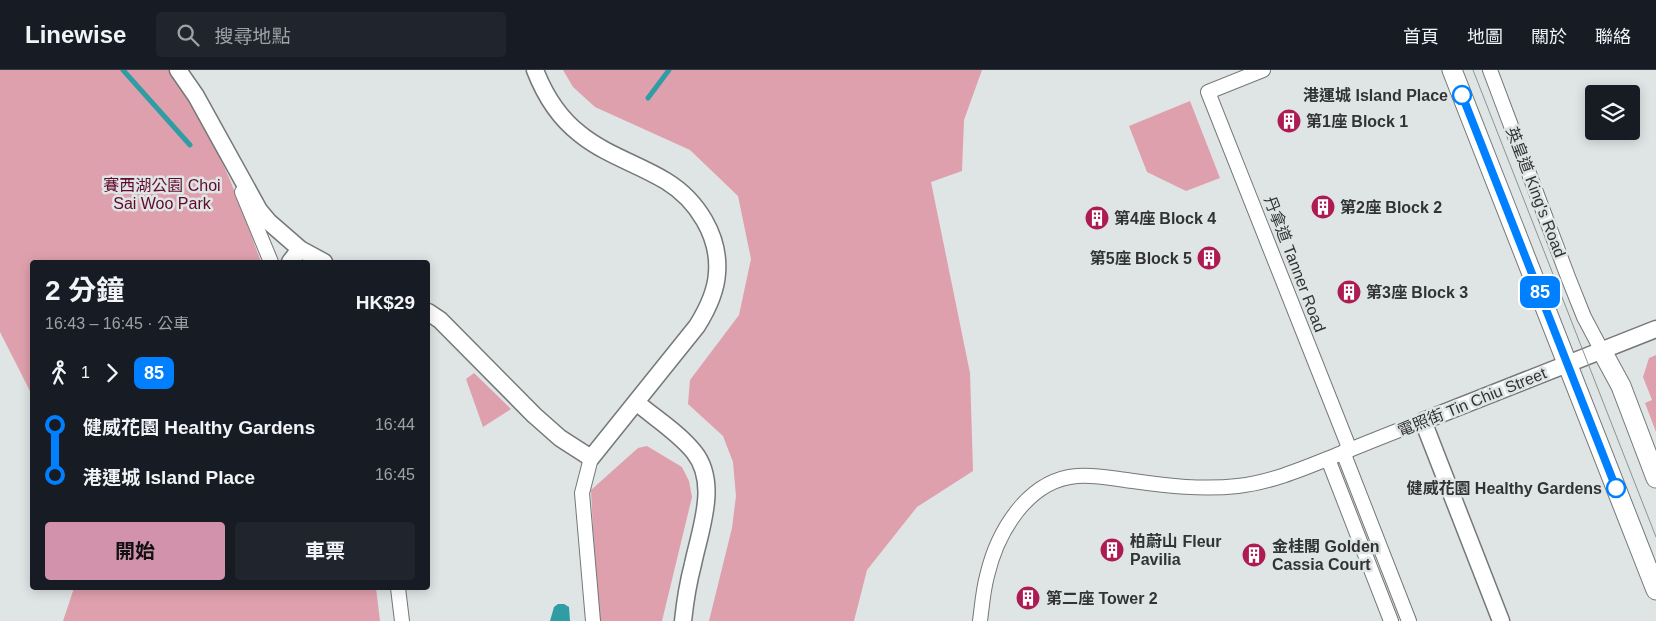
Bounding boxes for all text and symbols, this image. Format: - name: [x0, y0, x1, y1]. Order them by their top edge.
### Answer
- search box: [156, 12, 506, 57]
- text: Linewise: [25, 21, 126, 48]
- icon: search: [174, 21, 202, 49]
- text: 搜尋地點: [214, 26, 290, 47]
- text: 首頁: [1403, 27, 1439, 47]
- text: 地圖: [1467, 27, 1503, 47]
- text: 關於: [1531, 27, 1567, 47]
- text: 聯絡: [1595, 27, 1631, 47]
- marker: 港運城 Island Place: [1452, 85, 1472, 105]
- map controls: [1585, 85, 1640, 140]
- button: layers: [1585, 85, 1640, 140]
- place label: 港運城 Island Place: [1303, 86, 1448, 104]
- building icon: 第1座 Block 1: [1276, 108, 1302, 134]
- place label: 第1座 Block 1: [1306, 112, 1408, 130]
- street label: 英皇道 King's Road: [1503, 124, 1569, 260]
- park label: 賽西湖公園 Choi Sai Woo Park: [103, 176, 221, 212]
- street label: 丹拿道 Tanner Road: [1261, 194, 1329, 334]
- building icon: 第2座 Block 2: [1310, 194, 1336, 220]
- place label: 第2座 Block 2: [1340, 198, 1442, 216]
- building icon: 第4座 Block 4: [1084, 205, 1110, 231]
- place label: 第4座 Block 4: [1114, 209, 1216, 227]
- building icon: 第5座 Block 5: [1196, 245, 1222, 271]
- place label: 第5座 Block 5: [1090, 249, 1192, 267]
- text: 2 分鐘: [45, 275, 124, 306]
- line badge: 85: [1518, 276, 1562, 308]
- building icon: 第3座 Block 3: [1336, 279, 1362, 305]
- text: 85: [1530, 282, 1550, 302]
- place label: 第3座 Block 3: [1366, 283, 1468, 301]
- text: HK$29: [356, 292, 415, 313]
- text: 16:43 – 16:45 · 公車: [45, 315, 189, 332]
- icon: walk: [45, 359, 73, 387]
- icon: forward: [98, 359, 126, 387]
- text: 85: [144, 363, 164, 383]
- text: 1: [81, 364, 90, 381]
- street label: 電照街 Tin Chiu Street: [1395, 364, 1549, 440]
- text: 16:44: [375, 416, 415, 433]
- text: 健威花園 Healthy Gardens: [83, 417, 315, 438]
- text: 16:45: [375, 466, 415, 483]
- text: 港運城 Island Place: [83, 467, 255, 488]
- marker: 健威花園 Healthy Gardens: [1606, 478, 1626, 498]
- place label: 健威花園 Healthy Gardens: [1406, 479, 1602, 497]
- button: 開始: [45, 522, 225, 580]
- button: 車票: [235, 522, 415, 580]
- place label: 柏蔚山 Fleur Pavilia: [1130, 533, 1222, 568]
- building icon: 柏蔚山 Fleur Pavilia: [1099, 537, 1125, 563]
- place label: 金桂閣 Golden Cassia Court: [1272, 538, 1380, 573]
- building icon: 金桂閣 Golden Cassia Court: [1241, 542, 1267, 568]
- building icon: 第二座 Tower 2: [1015, 585, 1041, 611]
- place label: 第二座 Tower 2: [1046, 589, 1158, 607]

